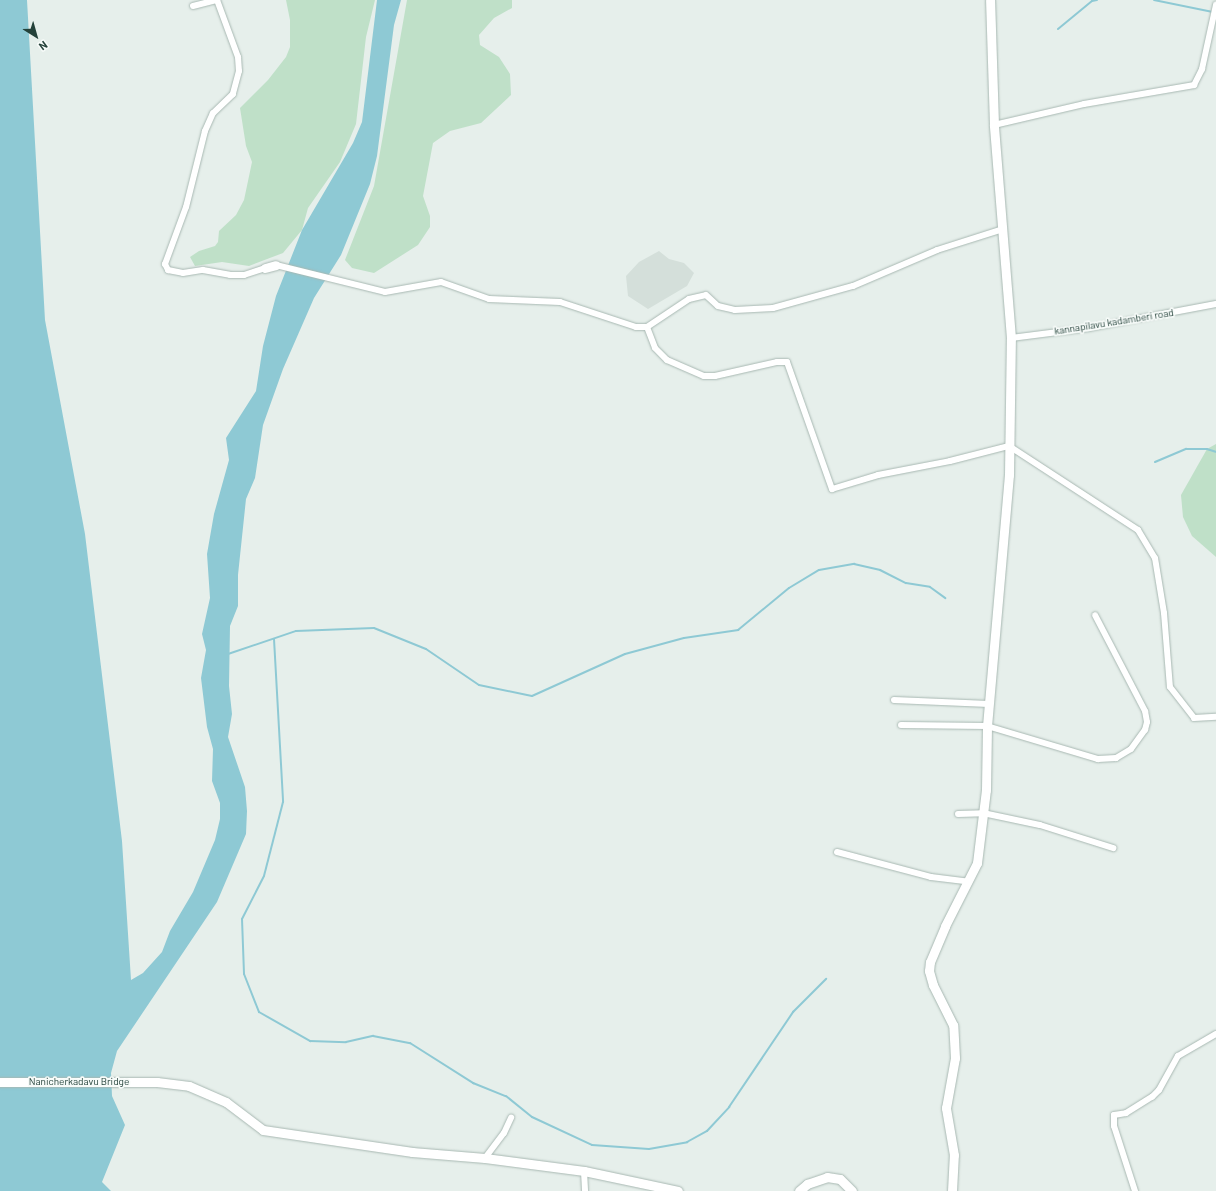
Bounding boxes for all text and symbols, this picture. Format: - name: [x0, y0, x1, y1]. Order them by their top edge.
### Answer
- north arrow: [16, 16, 56, 56]
- text: N: [37, 39, 50, 53]
- street label: kannapilavu kadamberi road: [1053, 307, 1175, 337]
- street label: Nanicherkadavu Bridge: [29, 1076, 129, 1088]

